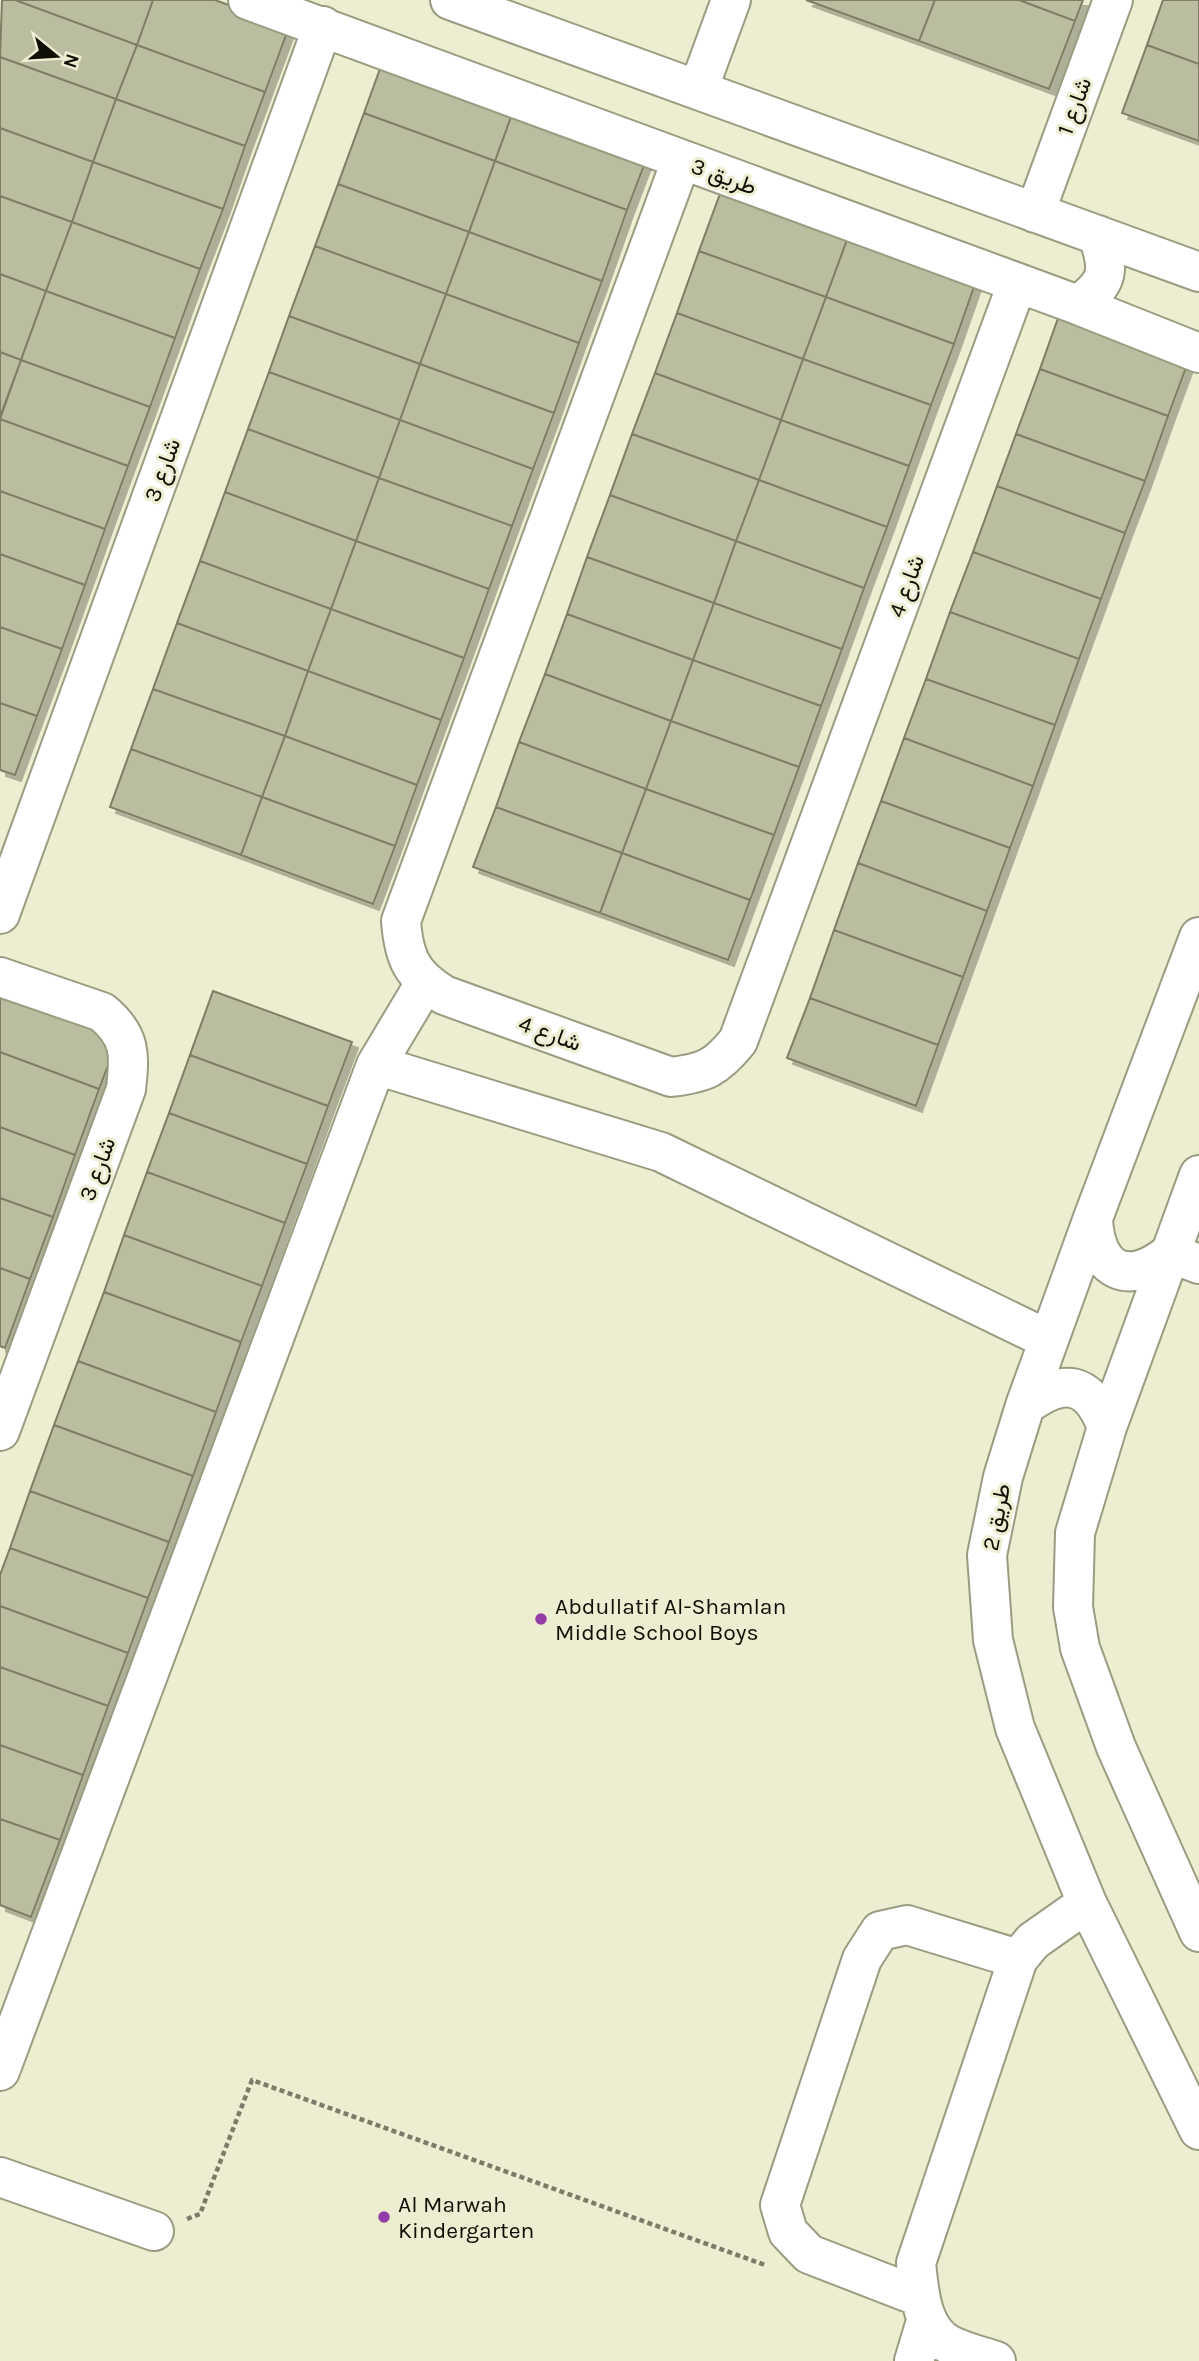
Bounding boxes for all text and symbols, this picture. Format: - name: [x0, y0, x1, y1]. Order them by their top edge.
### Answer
- north arrow: [21, 21, 91, 91]
- text: N: [59, 51, 84, 71]
- street label: شارع 1: [1052, 74, 1099, 139]
- street label: طريق 3: [687, 152, 760, 202]
- street label: شارع 3: [139, 435, 188, 506]
- street label: شارع 4: [883, 551, 932, 622]
- street label: شارع 4: [514, 1010, 585, 1059]
- street label: شارع 3: [74, 1134, 123, 1205]
- street label: طريق 2: [977, 1481, 1017, 1553]
- place label: Abdullatif Al-Shamlan Middle School Boys: [555, 1593, 786, 1646]
- marker: Abdullatif Al-Shamlan Middle School Boys: [533, 1611, 549, 1627]
- place label: Al Marwah Kindergarten: [398, 2191, 534, 2244]
- marker: Al Marwah Kindergarten: [376, 2209, 392, 2225]

